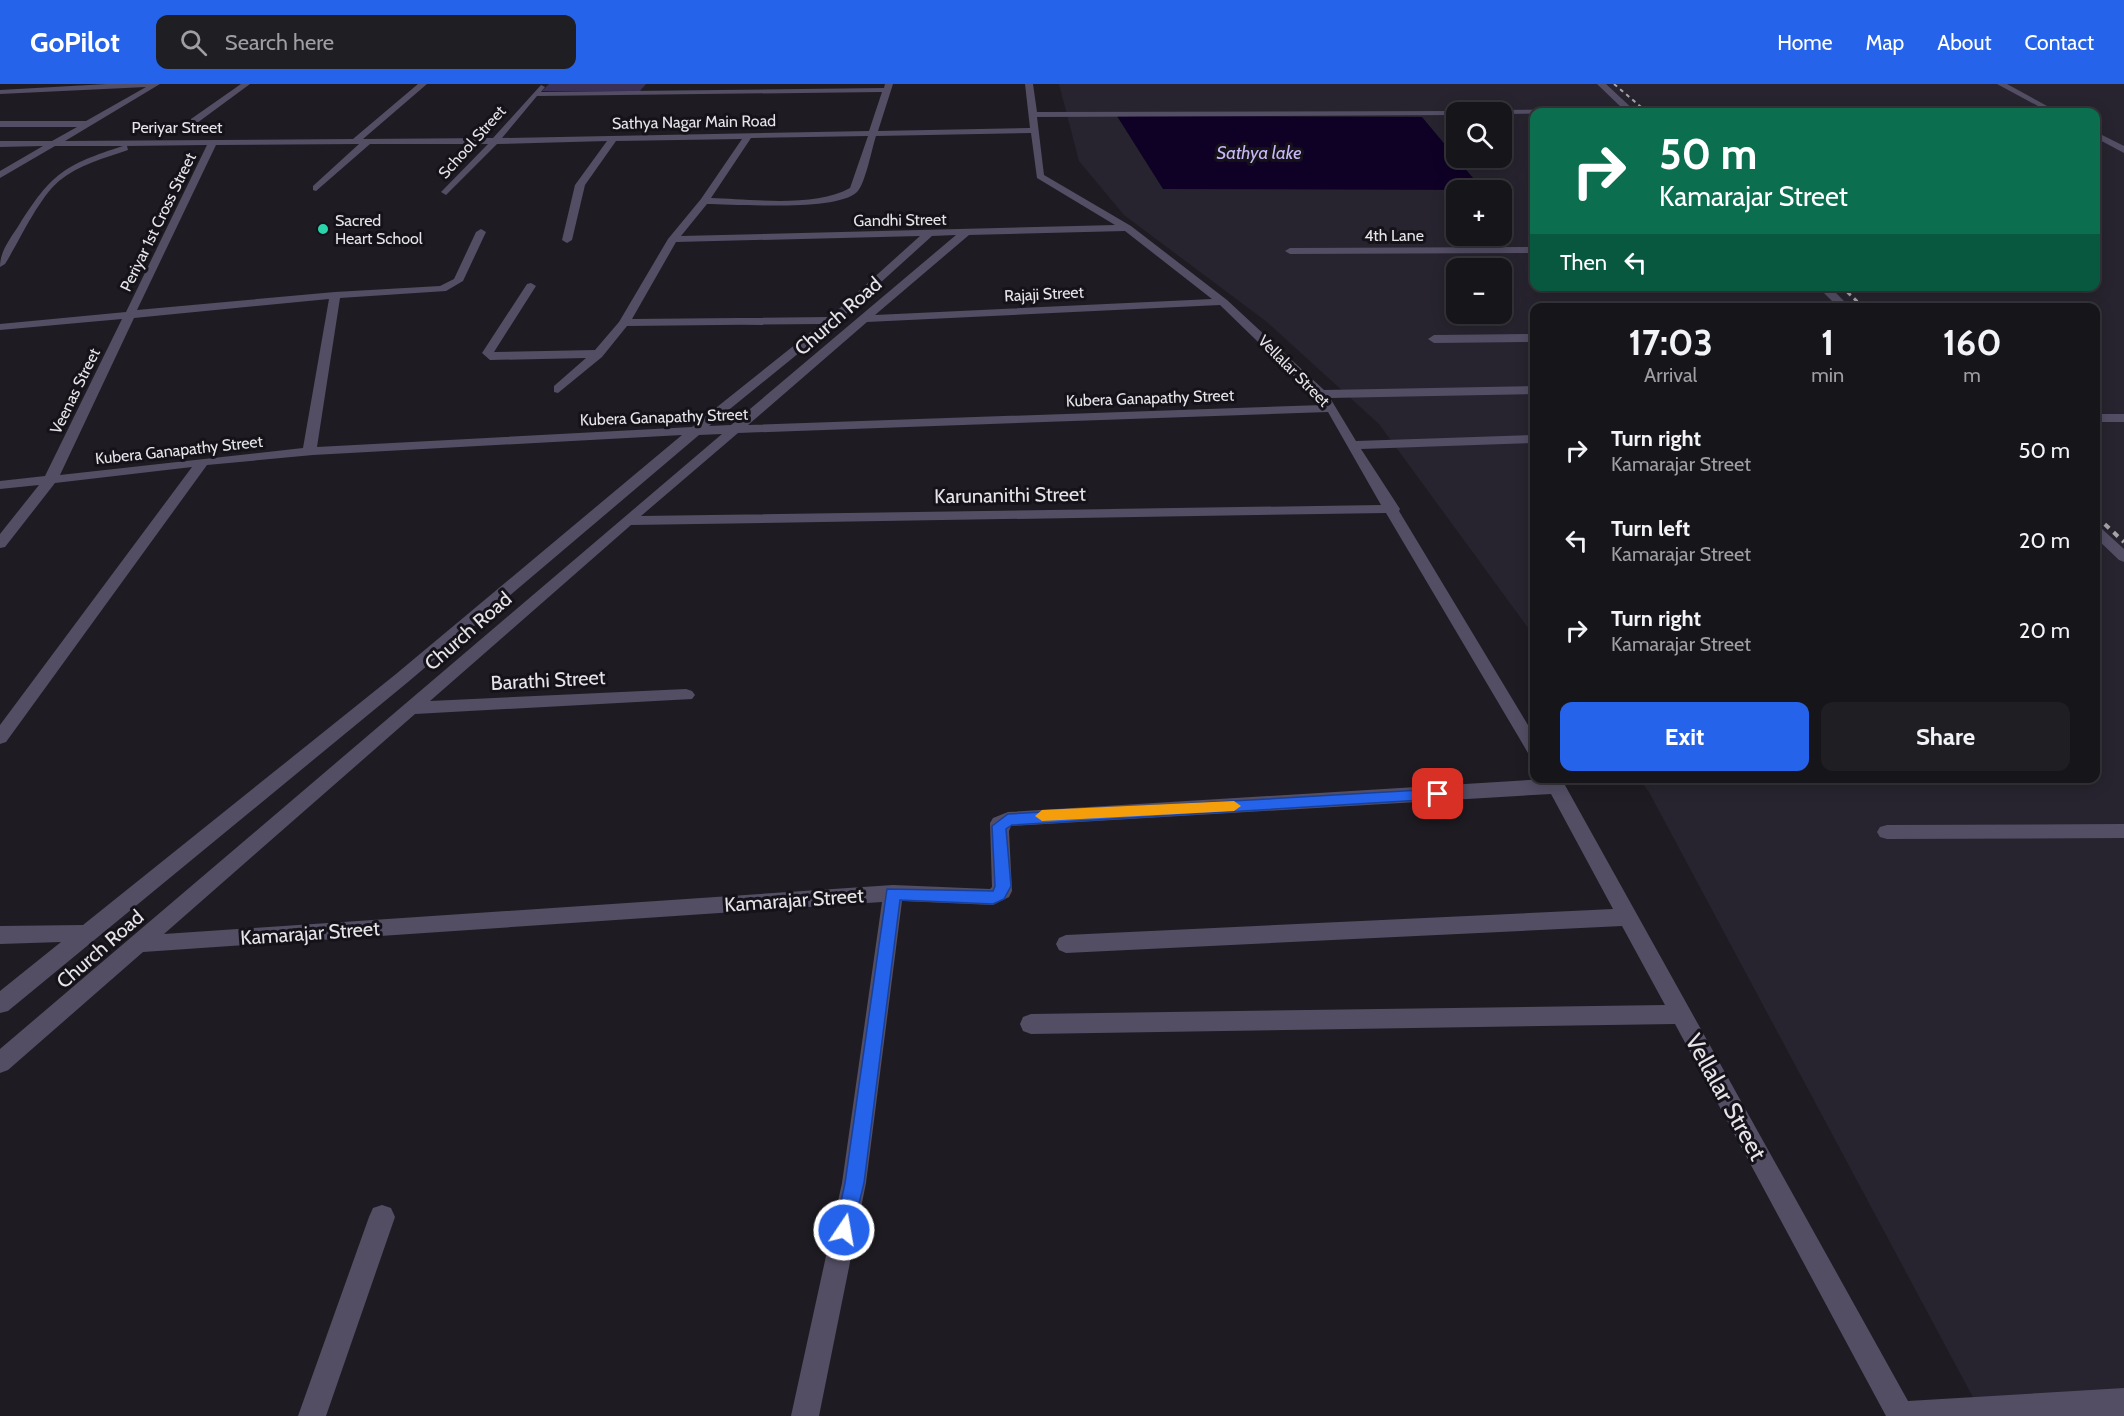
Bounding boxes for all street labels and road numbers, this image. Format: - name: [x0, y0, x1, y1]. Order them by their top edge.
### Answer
- street label: School Street: [434, 101, 510, 182]
- street label: Sathya Nagar Main Road: [612, 111, 776, 133]
- street label: Periyar Street: [131, 118, 223, 137]
- street label: Periyar 1st Cross Street: [116, 149, 200, 295]
- street label: Gandhi Street: [853, 210, 947, 230]
- street label: 4th Lane: [1364, 226, 1424, 245]
- street label: Church Road: [790, 272, 886, 360]
- street label: Rajaji Street: [1004, 282, 1085, 306]
- street label: Vellalar Street: [1254, 331, 1334, 411]
- street label: Veenas Street: [46, 344, 104, 437]
- street label: Kubera Ganapathy Street: [1065, 386, 1235, 410]
- street label: Kubera Ganapathy Street: [579, 405, 749, 429]
- street label: Kubera Ganapathy Street: [94, 432, 264, 468]
- street label: Karunanithi Street: [934, 482, 1086, 508]
- street label: Church Road: [420, 587, 516, 675]
- street label: Barathi Street: [490, 665, 606, 695]
- street label: Kamarajar Street: [723, 883, 865, 917]
- street label: Church Road: [52, 905, 148, 993]
- street label: Kamarajar Street: [239, 916, 381, 950]
- street label: Vellalar Street: [1679, 1029, 1773, 1165]

